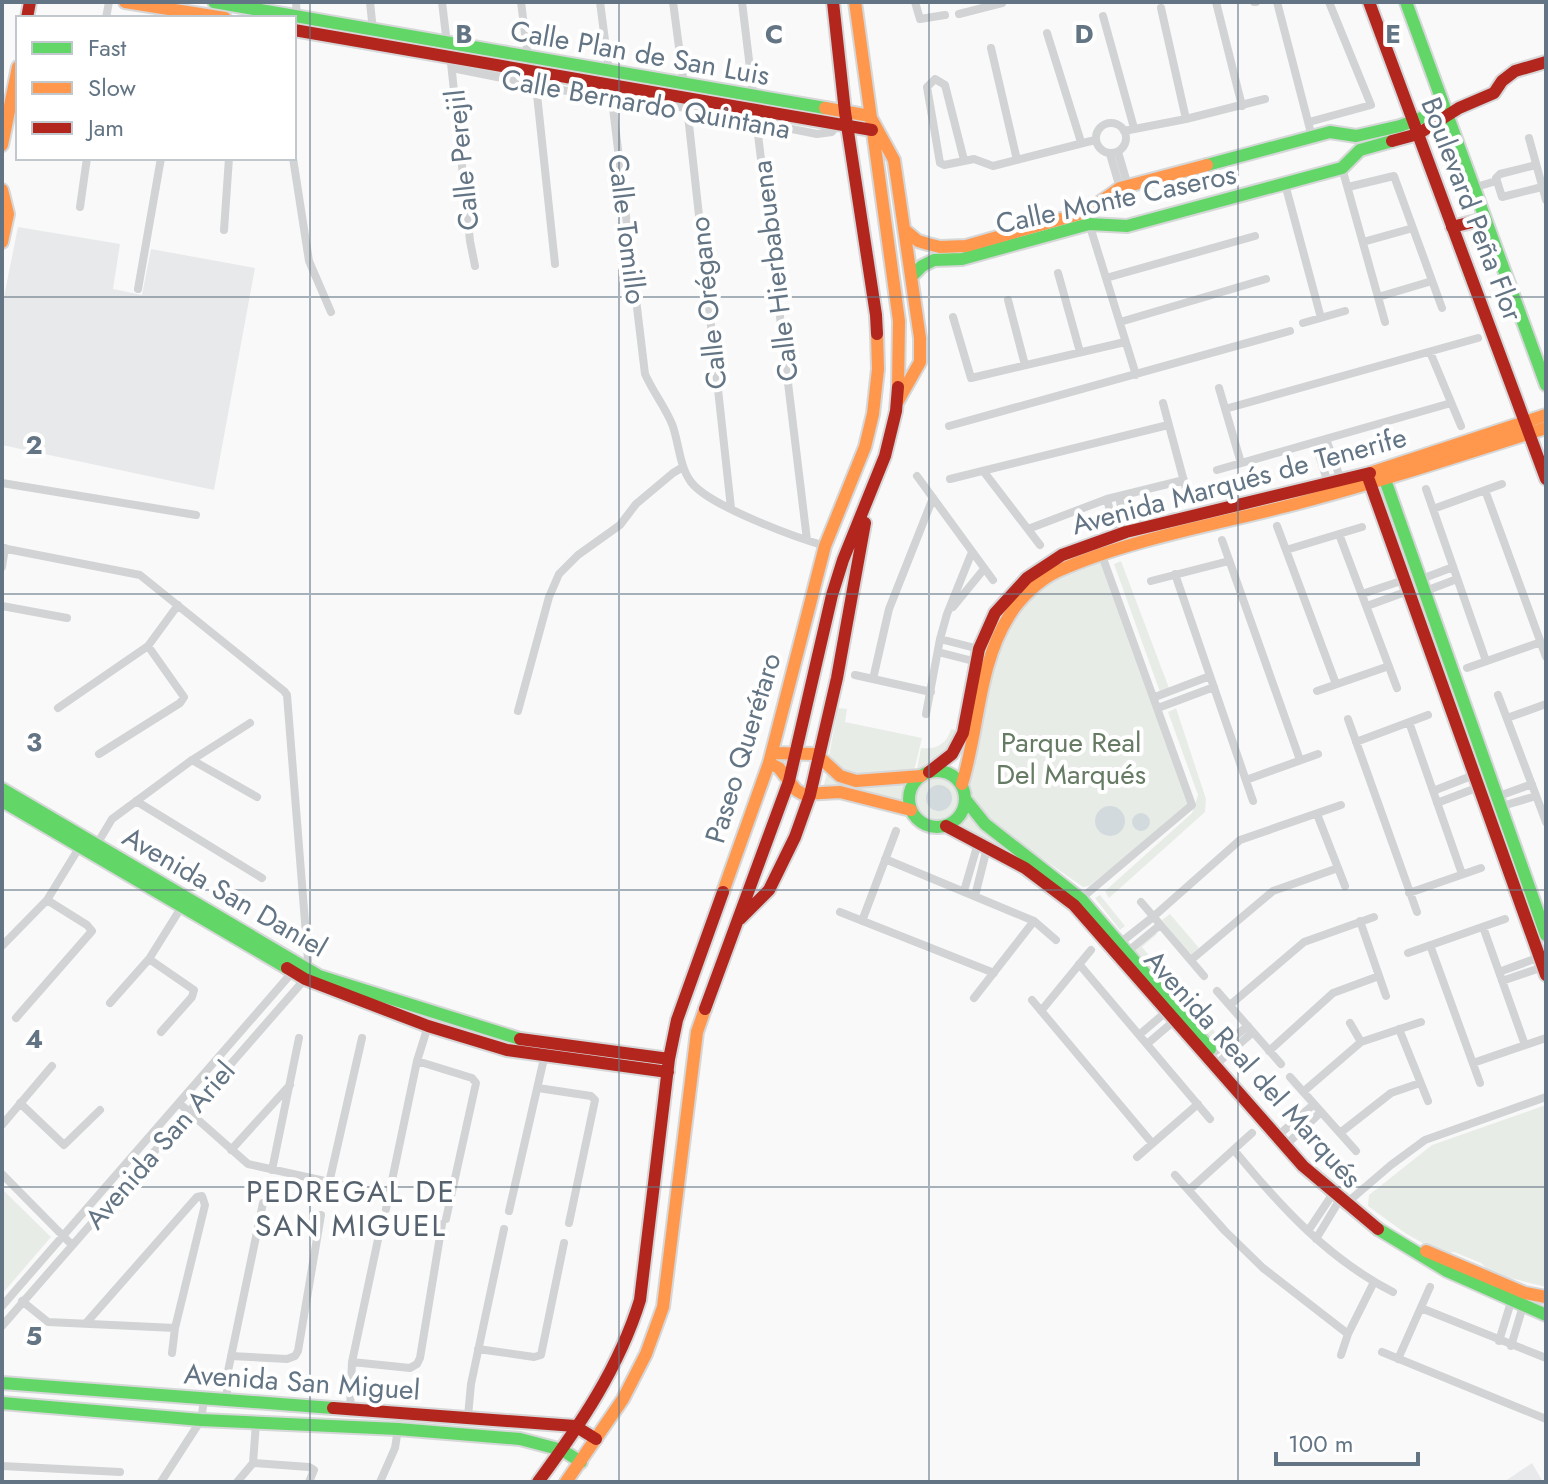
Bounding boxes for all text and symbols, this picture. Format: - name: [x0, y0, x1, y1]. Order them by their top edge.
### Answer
- street label: Calle Plan de San Luis: [507, 10, 773, 96]
- text: B: [455, 15, 473, 53]
- text: C: [765, 15, 783, 53]
- text: D: [1074, 15, 1094, 53]
- text: E: [1385, 15, 1401, 53]
- legend: [16, 16, 296, 160]
- text: Fast: [88, 30, 126, 65]
- street label: Calle Bernardo Quintana: [498, 58, 794, 150]
- text: Slow: [88, 70, 136, 105]
- street label: Calle Perejil: [434, 87, 490, 233]
- street label: Boulevard Peña Flor: [1410, 91, 1534, 327]
- text: Jam: [85, 110, 124, 145]
- street label: Calle Tomillo: [597, 151, 657, 307]
- street label: Calle Monte Caseros: [992, 154, 1240, 244]
- street label: Calle Hierbabuena: [741, 158, 809, 384]
- street label: Calle Orégano: [679, 215, 737, 391]
- street label: Avenida Marqués de Tenerife: [1067, 417, 1411, 545]
- text: 2: [25, 426, 43, 464]
- street label: Paseo Querétaro: [695, 648, 791, 848]
- park label: Parque Real Del Marqués: [996, 722, 1146, 795]
- text: 3: [26, 723, 42, 761]
- street label: Avenida San Daniel: [115, 817, 335, 967]
- street label: Avenida Real del Marqués: [1135, 941, 1371, 1197]
- text: 4: [25, 1020, 43, 1058]
- street label: Avenida San Ariel: [75, 1052, 245, 1238]
- district label: PEDREGAL DE SAN MIGUEL: [246, 1170, 456, 1247]
- text: 5: [26, 1317, 42, 1355]
- street label: Avenida San Miguel: [183, 1353, 421, 1411]
- scale bar: [1276, 1416, 1418, 1466]
- text: 100 m: [1288, 1426, 1354, 1461]

